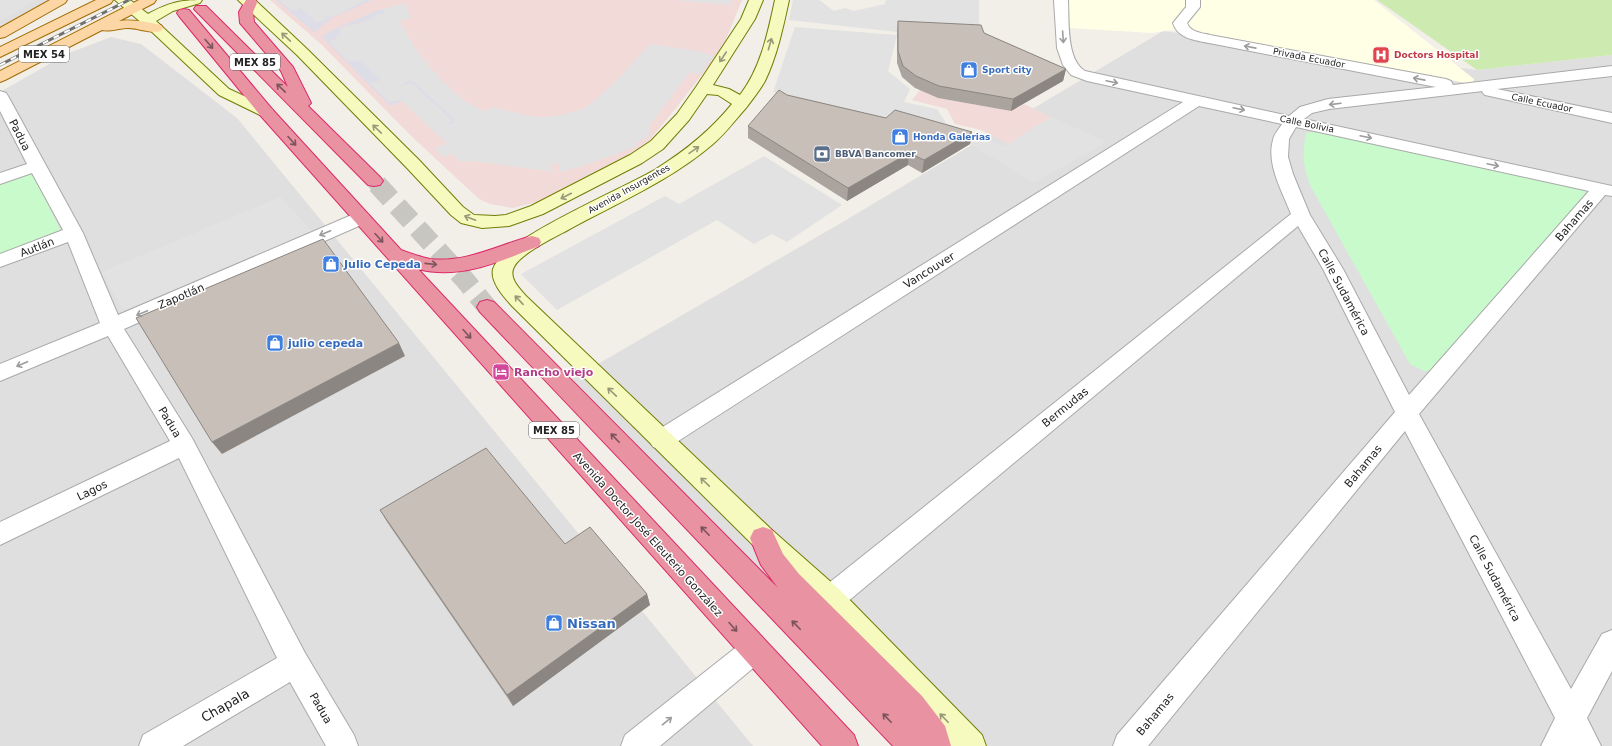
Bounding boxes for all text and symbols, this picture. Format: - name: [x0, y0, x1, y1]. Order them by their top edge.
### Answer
- one-way arrow: [1060, 30, 1067, 43]
- one-way arrow: [281, 32, 291, 41]
- one-way arrow: [205, 38, 214, 49]
- one-way arrow: [767, 38, 774, 51]
- one-way arrow: [1244, 43, 1257, 51]
- hospital icon: Doctors Hospital: [1371, 45, 1391, 65]
- road number: MEX 54: [19, 46, 69, 62]
- street label: Privada Ecuador: [1272, 46, 1346, 70]
- place label: Doctors Hospital: [1394, 50, 1478, 60]
- one-way arrow: [719, 51, 727, 62]
- road number: MEX 85: [230, 54, 280, 70]
- shop icon: Sport city: [959, 60, 979, 80]
- place label: Sport city: [982, 65, 1032, 75]
- one-way arrow: [1413, 75, 1426, 83]
- one-way arrow: [1105, 79, 1118, 87]
- one-way arrow: [276, 83, 286, 93]
- street label: Calle Ecuador: [1511, 92, 1574, 114]
- one-way arrow: [1329, 100, 1342, 107]
- one-way arrow: [1232, 106, 1245, 114]
- street label: Calle Bolivia: [1279, 113, 1335, 135]
- street label: Padua: [6, 117, 33, 153]
- one-way arrow: [372, 124, 382, 134]
- shop icon: Honda Galerias: [890, 127, 910, 147]
- place label: Honda Galerias: [913, 132, 990, 142]
- one-way arrow: [1359, 134, 1372, 142]
- one-way arrow: [288, 136, 297, 147]
- bank icon: BBVA Bancomer: [812, 144, 832, 164]
- one-way arrow: [689, 146, 700, 154]
- place label: BBVA Bancomer: [835, 149, 916, 159]
- street label: Avenida Insurgentes: [586, 162, 672, 216]
- one-way arrow: [1486, 162, 1499, 170]
- one-way arrow: [561, 192, 573, 200]
- street label: Bahamas: [1553, 197, 1596, 244]
- one-way arrow: [465, 214, 477, 222]
- one-way arrow: [320, 230, 332, 238]
- one-way arrow: [374, 233, 384, 243]
- street label: Autlán: [18, 235, 56, 260]
- street label: Calle Sudamérica: [1315, 247, 1372, 338]
- street label: Vancouver: [901, 249, 958, 291]
- shop icon: Julio Cepeda: [321, 254, 341, 274]
- place label: Julio Cepeda: [343, 258, 421, 271]
- one-way arrow: [425, 260, 438, 268]
- street label: Zapotlán: [156, 281, 206, 312]
- one-way arrow: [515, 296, 524, 306]
- one-way arrow: [136, 310, 148, 317]
- one-way arrow: [462, 329, 471, 339]
- shop icon: julio cepeda: [265, 333, 285, 353]
- place label: julio cepeda: [287, 337, 363, 350]
- one-way arrow: [17, 360, 29, 368]
- hotel icon: Rancho viejo: [491, 362, 511, 382]
- place label: Rancho viejo: [514, 366, 594, 379]
- street label: Bermudas: [1040, 385, 1091, 430]
- one-way arrow: [607, 387, 617, 397]
- street label: Padua: [155, 405, 184, 440]
- road number: MEX 85: [529, 422, 579, 438]
- one-way arrow: [610, 433, 620, 443]
- street label: Bahamas: [1342, 442, 1385, 490]
- street label: Avenida Doctor José Eleuterio González: [570, 449, 725, 619]
- street label: Lagos: [75, 477, 110, 503]
- one-way arrow: [700, 477, 710, 487]
- one-way arrow: [701, 526, 710, 536]
- street label: Calle Sudamérica: [1466, 533, 1523, 624]
- shop icon: Nissan: [544, 613, 564, 633]
- place label: Nissan: [567, 616, 616, 631]
- one-way arrow: [791, 620, 801, 630]
- one-way arrow: [728, 622, 738, 632]
- street label: Chapala: [199, 686, 252, 725]
- street label: Padua: [307, 690, 335, 726]
- street label: Bahamas: [1134, 690, 1177, 738]
- one-way arrow: [882, 713, 891, 723]
- one-way arrow: [939, 713, 949, 723]
- one-way arrow: [661, 717, 672, 726]

